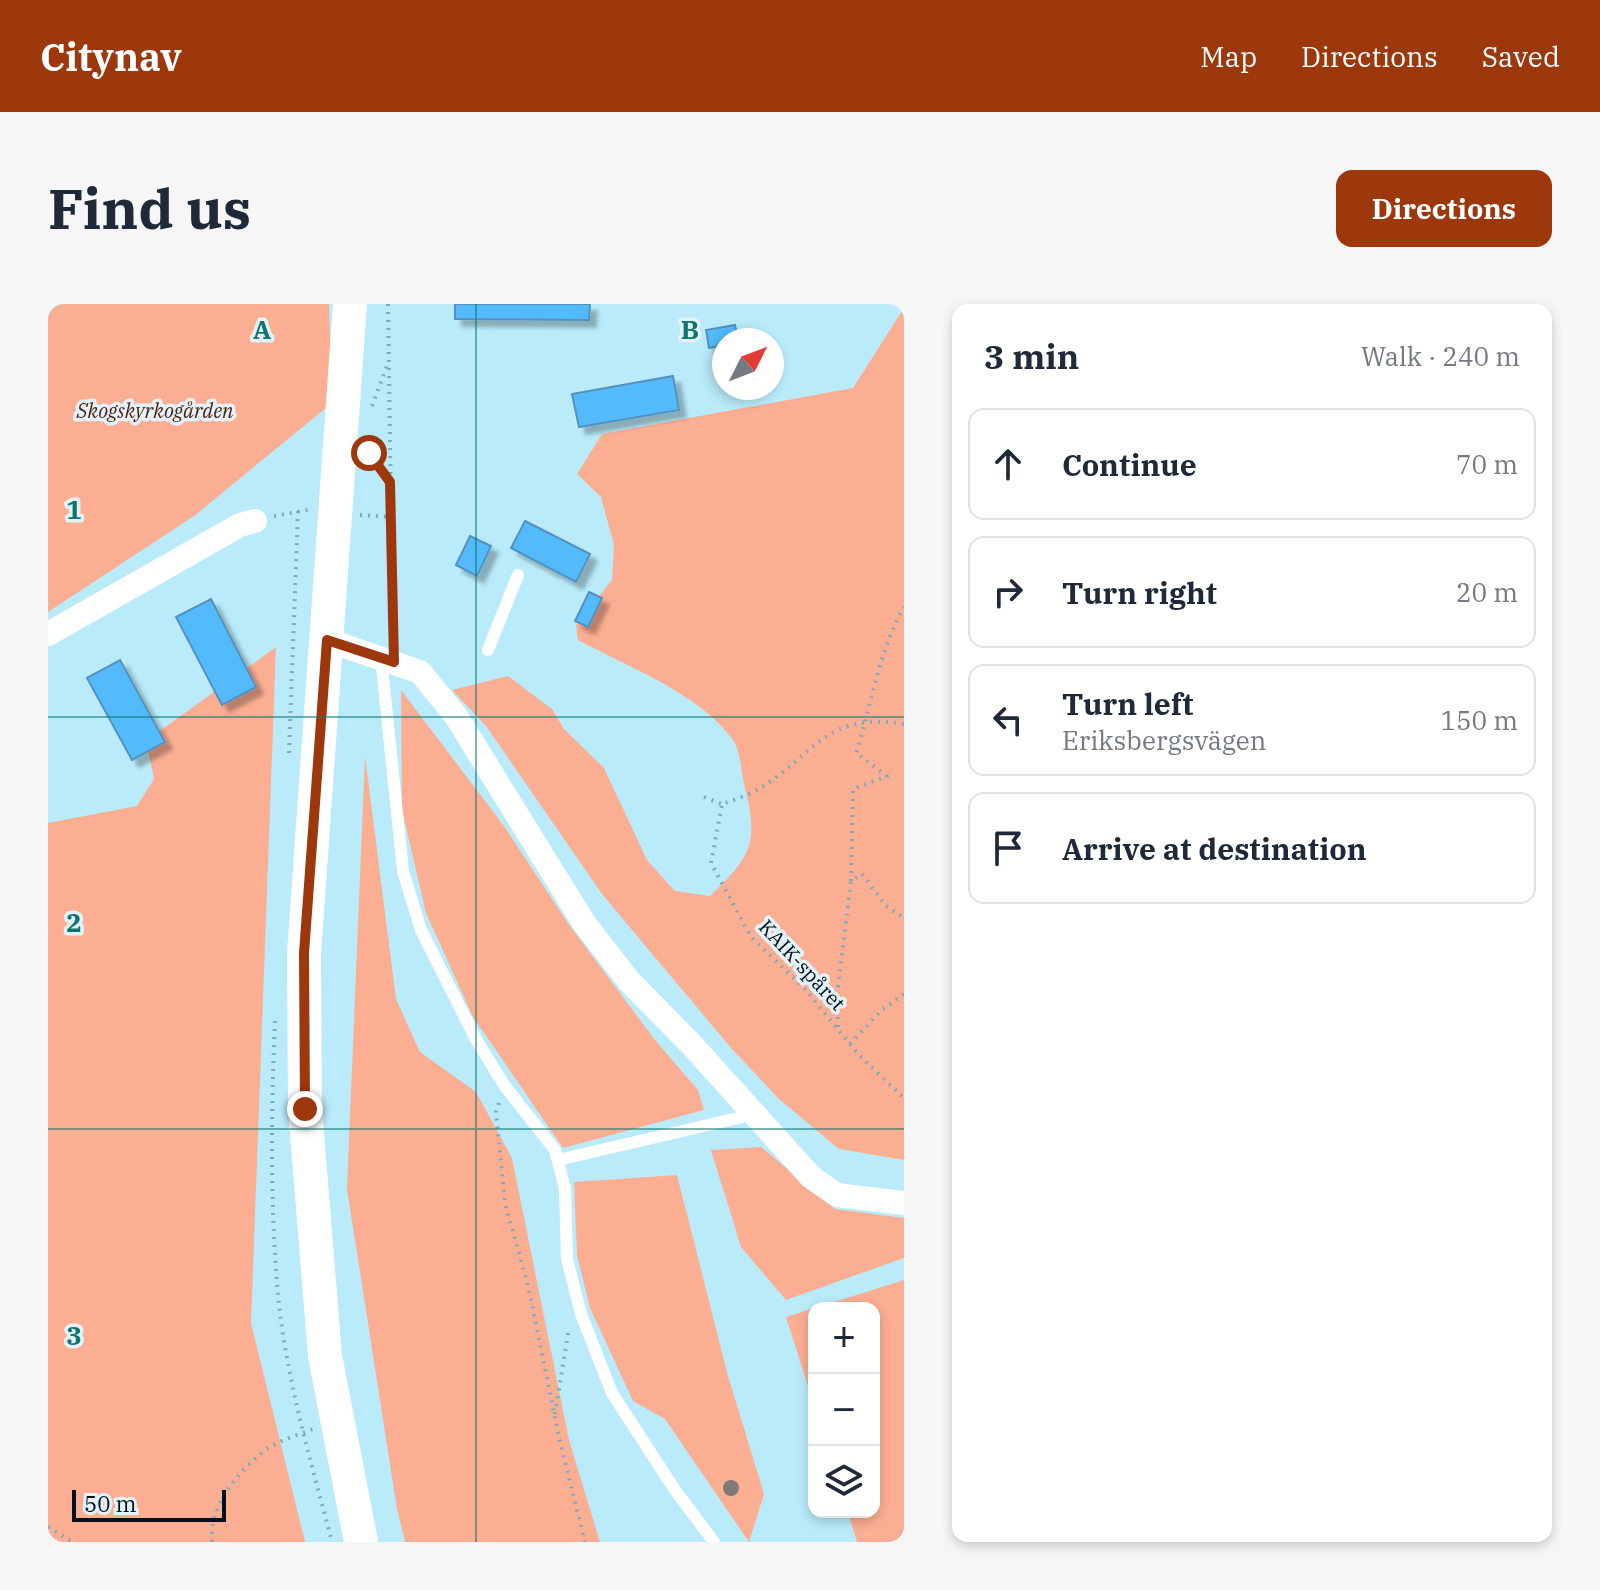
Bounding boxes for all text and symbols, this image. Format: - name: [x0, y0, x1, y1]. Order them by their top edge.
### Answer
- text: Citynav: [40, 32, 182, 81]
- text: Map: [1200, 38, 1257, 75]
- text: Directions: [1301, 38, 1438, 75]
- text: Saved: [1482, 38, 1560, 75]
- button: Directions: [1336, 170, 1552, 247]
- text: Find us: [48, 172, 251, 244]
- text: A: [253, 312, 271, 346]
- text: B: [681, 312, 699, 346]
- north arrow: [712, 328, 784, 400]
- text: 3 min: [984, 334, 1079, 378]
- text: Walk · 240 m: [1361, 339, 1520, 373]
- park label: Skogskyrkogården: [76, 397, 234, 424]
- route start: [351, 435, 387, 471]
- icon: ahead: [986, 442, 1030, 486]
- text: Continue: [1062, 445, 1197, 484]
- text: 70 m: [1456, 447, 1518, 481]
- text: 1: [66, 492, 82, 526]
- icon: right: [986, 570, 1030, 614]
- text: Turn right: [1062, 573, 1217, 612]
- text: 20 m: [1456, 575, 1518, 609]
- text: Turn left: [1062, 684, 1194, 723]
- icon: left: [986, 698, 1030, 742]
- text: 150 m: [1440, 703, 1518, 737]
- text: Eriksbergsvägen: [1062, 723, 1266, 757]
- icon: arrive: [986, 826, 1030, 870]
- text: Arrive at destination: [1062, 829, 1367, 868]
- text: 2: [66, 905, 82, 939]
- street label: KAIK-spåret: [753, 913, 852, 1016]
- route end: [287, 1091, 323, 1127]
- map controls: [808, 1302, 880, 1518]
- button: +: [808, 1302, 880, 1374]
- text: 3: [66, 1318, 82, 1352]
- button: −: [808, 1374, 880, 1446]
- button: layers: [808, 1446, 880, 1518]
- scale bar: [72, 1486, 226, 1522]
- text: 50 m: [84, 1489, 136, 1518]

